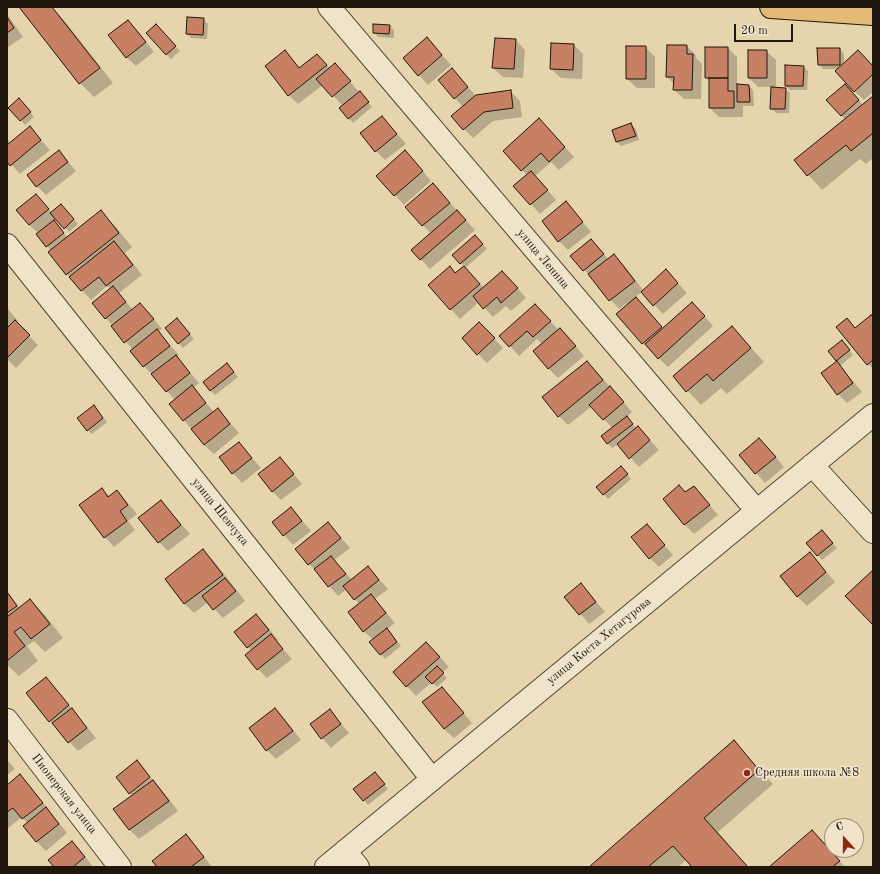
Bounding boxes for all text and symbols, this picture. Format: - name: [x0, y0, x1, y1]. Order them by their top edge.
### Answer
- scale bar: [736, 16, 795, 42]
- text: 20 m: [741, 25, 768, 37]
- street label: улица Ленина: [514, 226, 572, 292]
- street label: улица Шевчука: [188, 475, 252, 549]
- street label: улица Коста Хетагурова: [544, 594, 654, 688]
- street label: Пионерская улица: [28, 751, 100, 837]
- place label: Средняя школа №8: [755, 766, 859, 780]
- marker: Средняя школа №8: [742, 768, 752, 778]
- north arrow: [824, 818, 864, 858]
- text: С: [835, 821, 845, 834]

